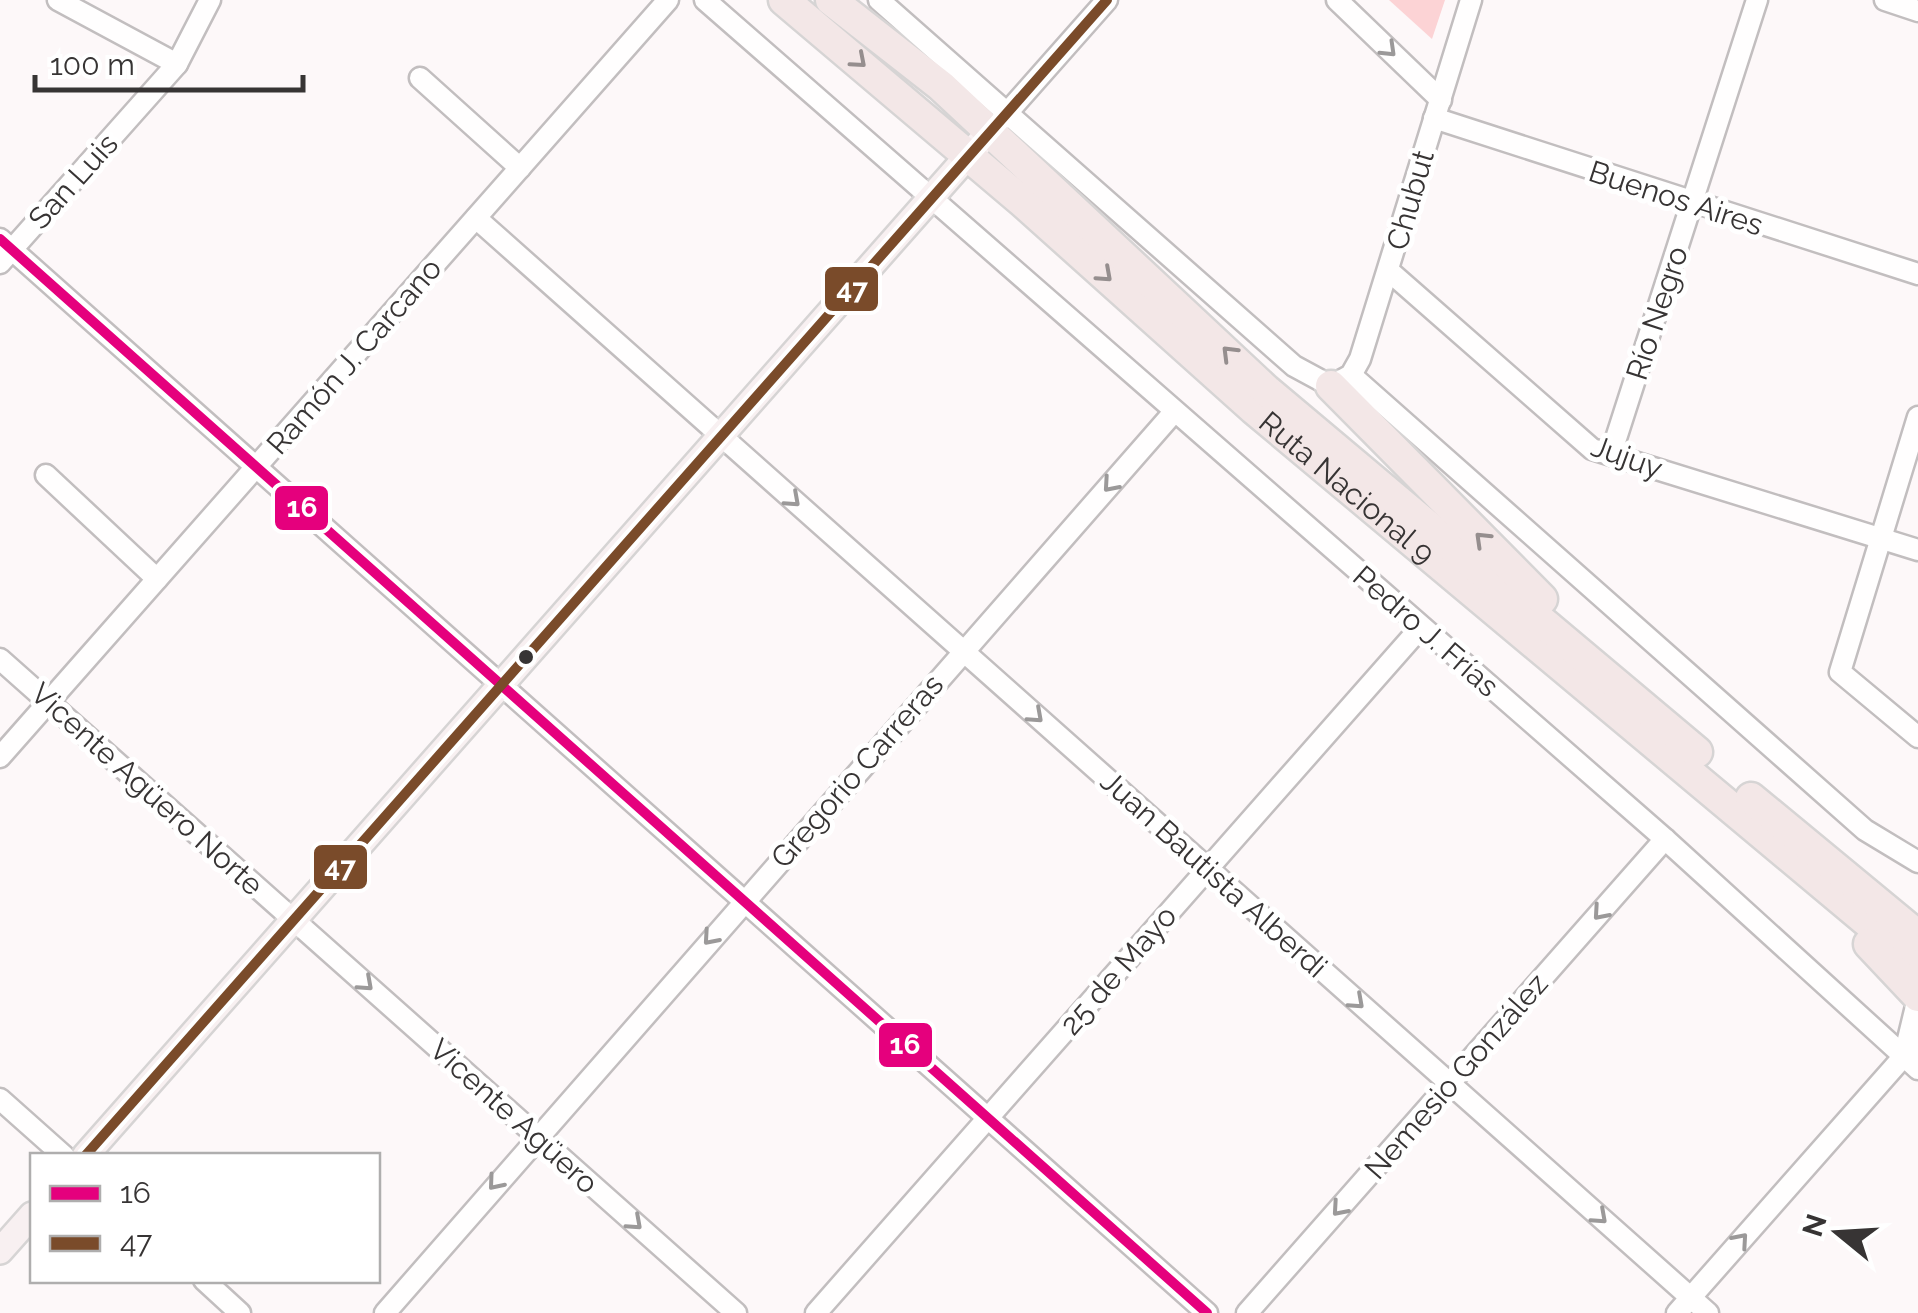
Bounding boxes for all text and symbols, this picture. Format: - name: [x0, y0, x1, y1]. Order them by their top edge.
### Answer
- scale bar: [35, 30, 302, 92]
- one-way arrow: [1377, 38, 1395, 56]
- text: 100 m: [50, 47, 135, 82]
- one-way arrow: [848, 50, 866, 68]
- street label: San Luis: [21, 126, 125, 236]
- street label: Chubut: [1379, 146, 1441, 254]
- street label: Buenos Aires: [1585, 153, 1767, 243]
- street label: Río Negro: [1619, 242, 1695, 384]
- street label: Ramón J. Carcano: [259, 251, 449, 461]
- one-way arrow: [1093, 263, 1112, 281]
- line badge: 47: [823, 265, 880, 313]
- text: 47: [836, 273, 868, 306]
- one-way arrow: [1223, 347, 1241, 365]
- street label: Ruta Nacional 9: [1253, 404, 1442, 570]
- street label: Jujuy: [1587, 428, 1667, 486]
- one-way arrow: [1103, 473, 1121, 492]
- line badge: 16: [273, 484, 330, 532]
- one-way arrow: [781, 488, 800, 506]
- text: 16: [287, 491, 317, 524]
- one-way arrow: [1476, 533, 1494, 551]
- street label: Pedro J. Frías: [1346, 558, 1506, 704]
- unlabelled marker: [516, 647, 536, 667]
- street label: Gregorio Carreras: [764, 667, 950, 875]
- street label: Vicente Agüero Norte: [24, 676, 270, 902]
- one-way arrow: [1024, 704, 1043, 722]
- street label: Juan Bautista Alberdi: [1094, 763, 1334, 985]
- line badge: 47: [312, 843, 369, 891]
- text: 47: [324, 851, 356, 884]
- street label: 25 de Mayo: [1053, 898, 1183, 1042]
- one-way arrow: [1594, 901, 1612, 919]
- one-way arrow: [703, 926, 721, 945]
- street label: Nemesio González: [1357, 966, 1555, 1186]
- one-way arrow: [354, 973, 373, 991]
- one-way arrow: [1345, 990, 1364, 1008]
- line badge: 16: [877, 1021, 934, 1069]
- text: 16: [890, 1028, 920, 1061]
- street label: Vicente Agüero: [423, 1031, 605, 1201]
- legend: [30, 1153, 380, 1283]
- one-way arrow: [489, 1171, 507, 1189]
- text: 16: [120, 1175, 151, 1210]
- north arrow: [1788, 1183, 1888, 1283]
- one-way arrow: [1332, 1197, 1350, 1216]
- one-way arrow: [1588, 1206, 1607, 1224]
- text: N: [1796, 1210, 1834, 1241]
- one-way arrow: [623, 1212, 642, 1230]
- text: 47: [120, 1225, 152, 1260]
- one-way arrow: [1730, 1233, 1748, 1252]

